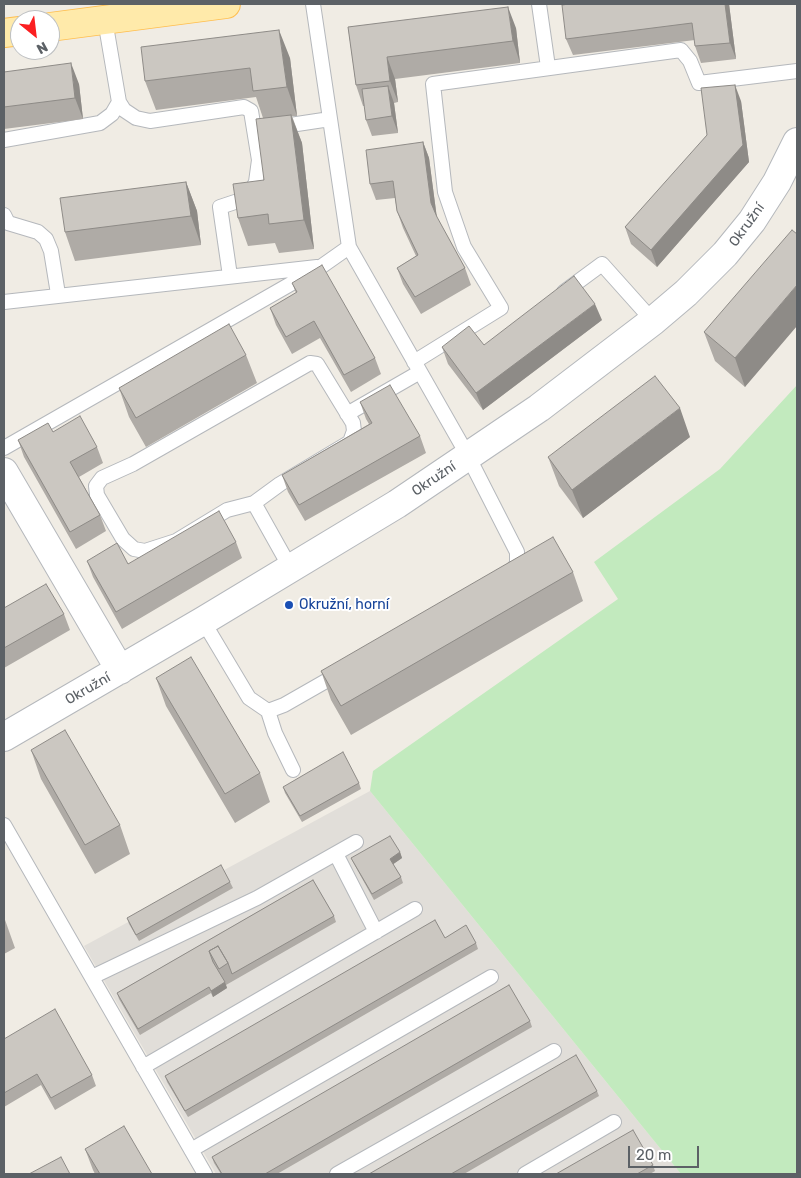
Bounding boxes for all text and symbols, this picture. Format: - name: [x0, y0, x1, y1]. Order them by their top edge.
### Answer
- north arrow: [10, 10, 60, 60]
- text: N: [34, 38, 51, 58]
- street label: Okružní: [726, 200, 768, 250]
- street label: Okružní: [409, 458, 459, 500]
- place label: Okružní, horní: [299, 597, 389, 613]
- marker: Okružní, horní: [283, 599, 295, 611]
- street label: Okružní: [62, 669, 114, 709]
- scale bar: [631, 1136, 702, 1168]
- text: 20 m: [636, 1146, 671, 1164]

